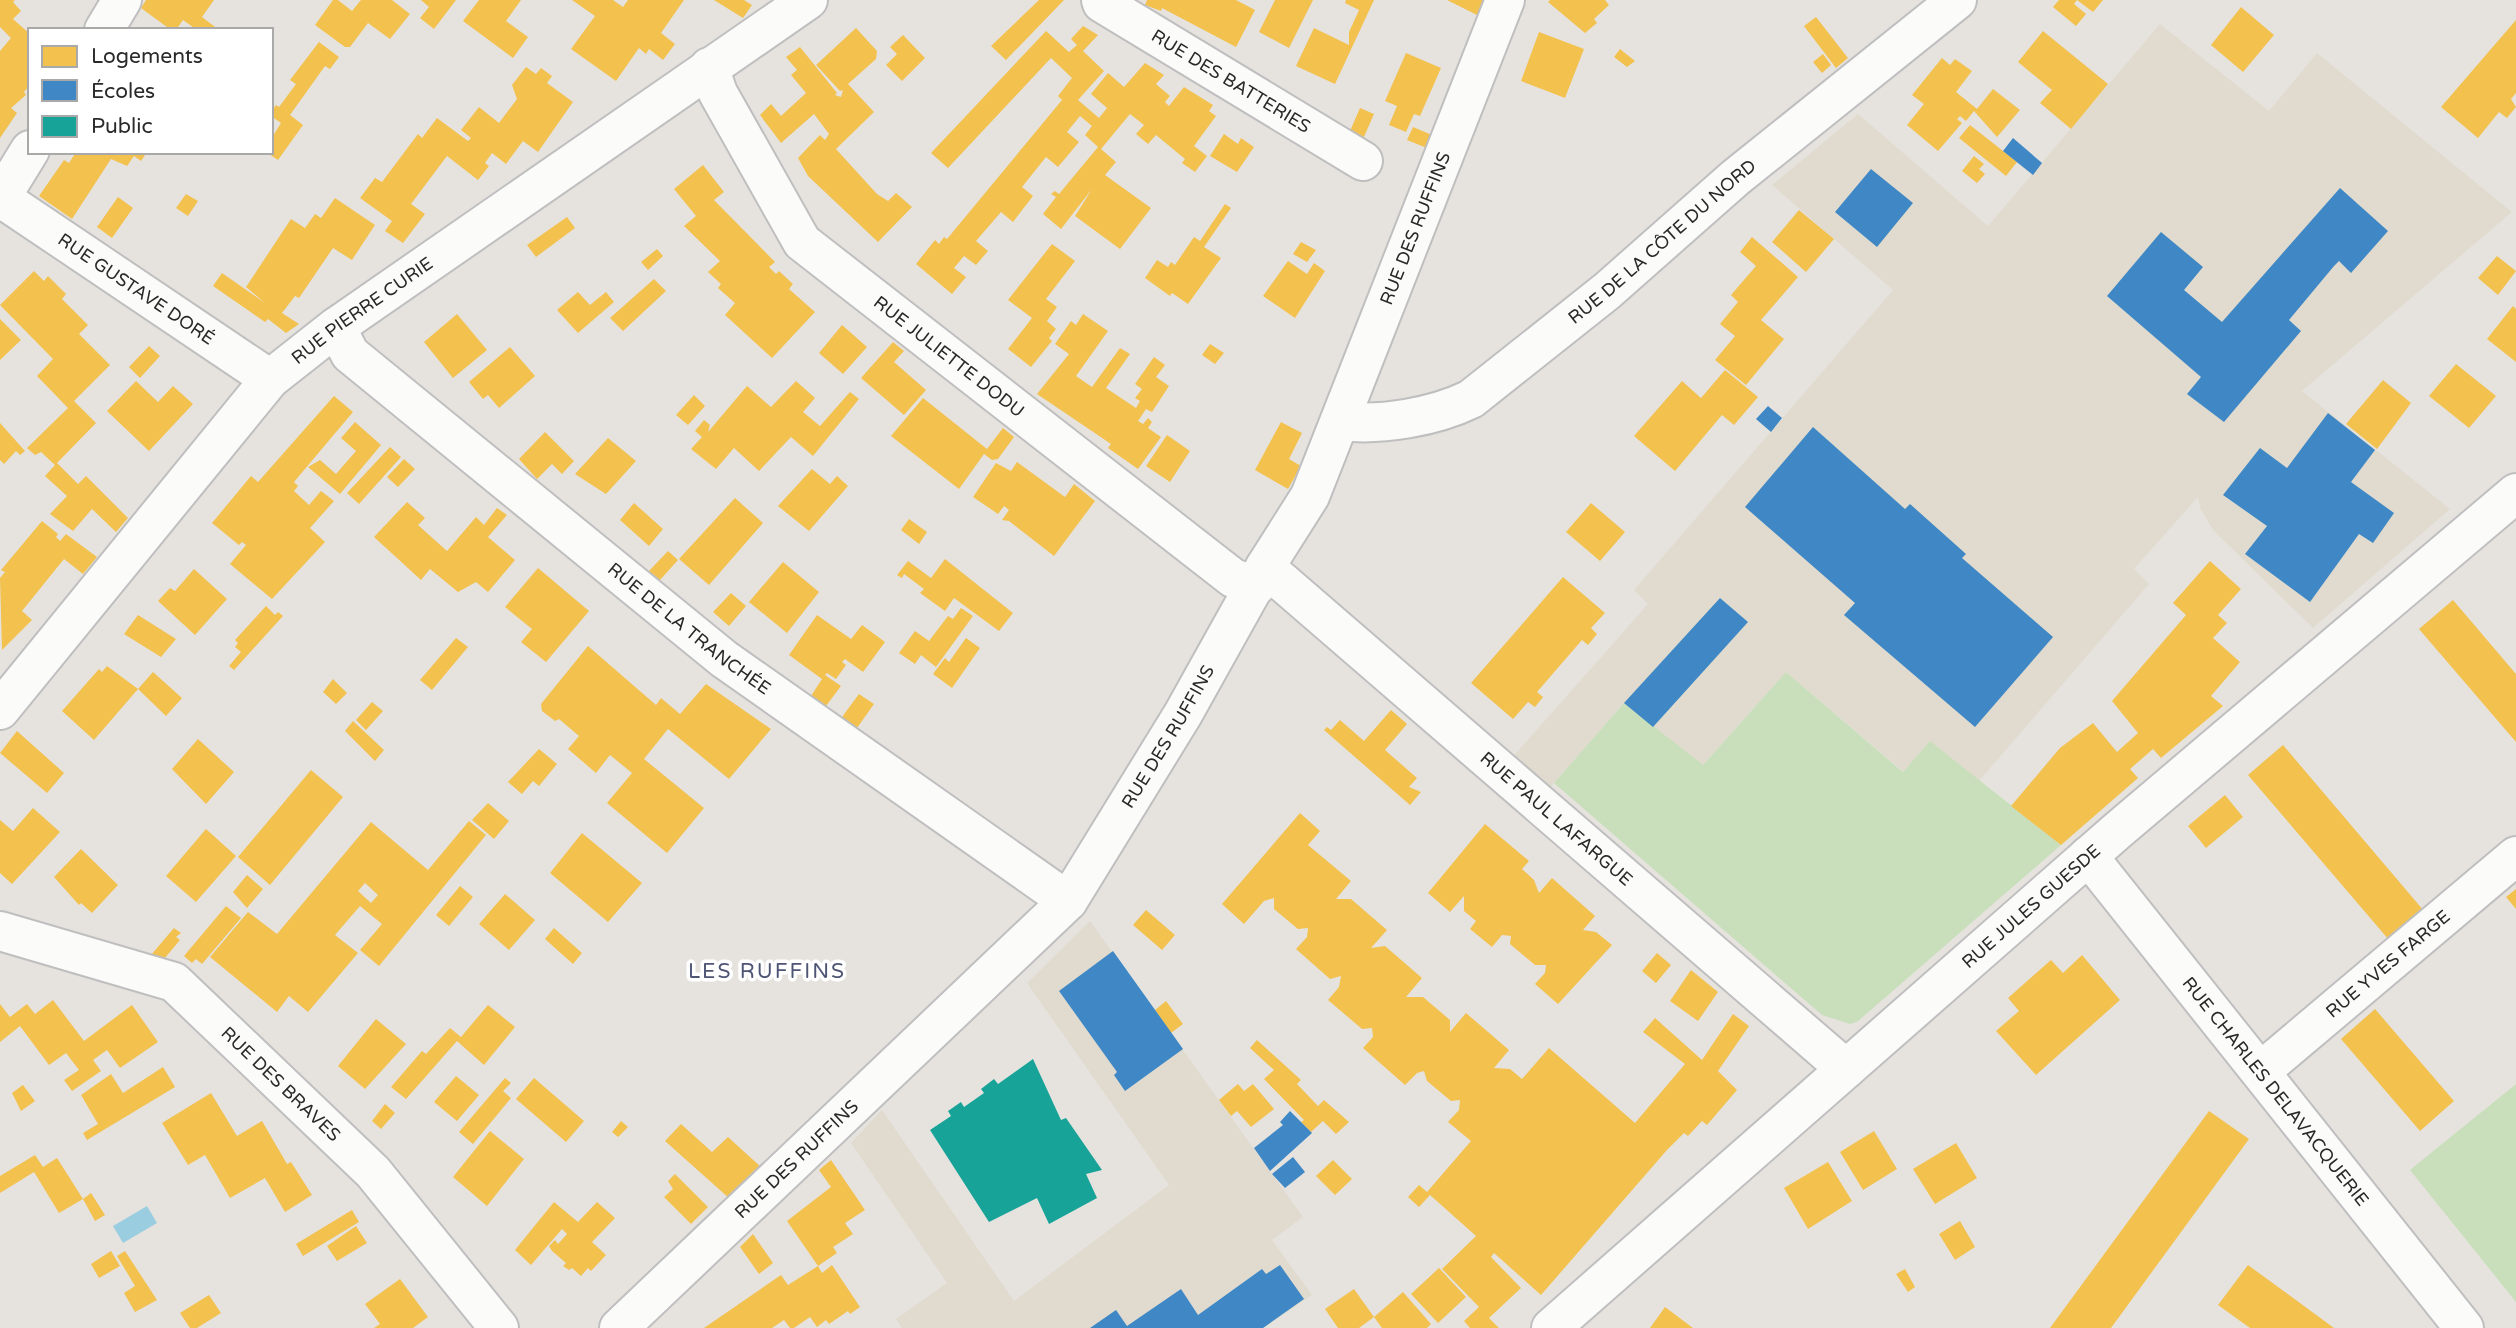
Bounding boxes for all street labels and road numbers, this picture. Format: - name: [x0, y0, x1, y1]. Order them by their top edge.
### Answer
- street label: RUE DES BATTERIES: [1147, 25, 1315, 138]
- street label: RUE DES RUFFINS: [1375, 149, 1455, 308]
- street label: RUE DE LA CÔTE DU NORD: [1564, 155, 1760, 329]
- street label: RUE GUSTAVE DORÉ: [54, 229, 219, 349]
- street label: RUE PIERRE CURIE: [287, 252, 437, 369]
- street label: RUE JULIETTE DODU: [869, 291, 1029, 422]
- street label: RUE DE LA TRANCHÉE: [603, 558, 775, 699]
- street label: RUE DES RUFFINS: [1117, 661, 1219, 812]
- street label: RUE PAUL LAFARGUE: [1476, 747, 1637, 891]
- street label: RUE JULES GUESDE: [1957, 840, 2105, 973]
- street label: RUE YVES FARGE: [2321, 905, 2454, 1023]
- street label: RUE CHARLES DELAVACQUERIE: [2178, 972, 2373, 1210]
- street label: RUE DES BRAVES: [217, 1022, 345, 1146]
- street label: RUE DES RUFFINS: [730, 1095, 863, 1223]

